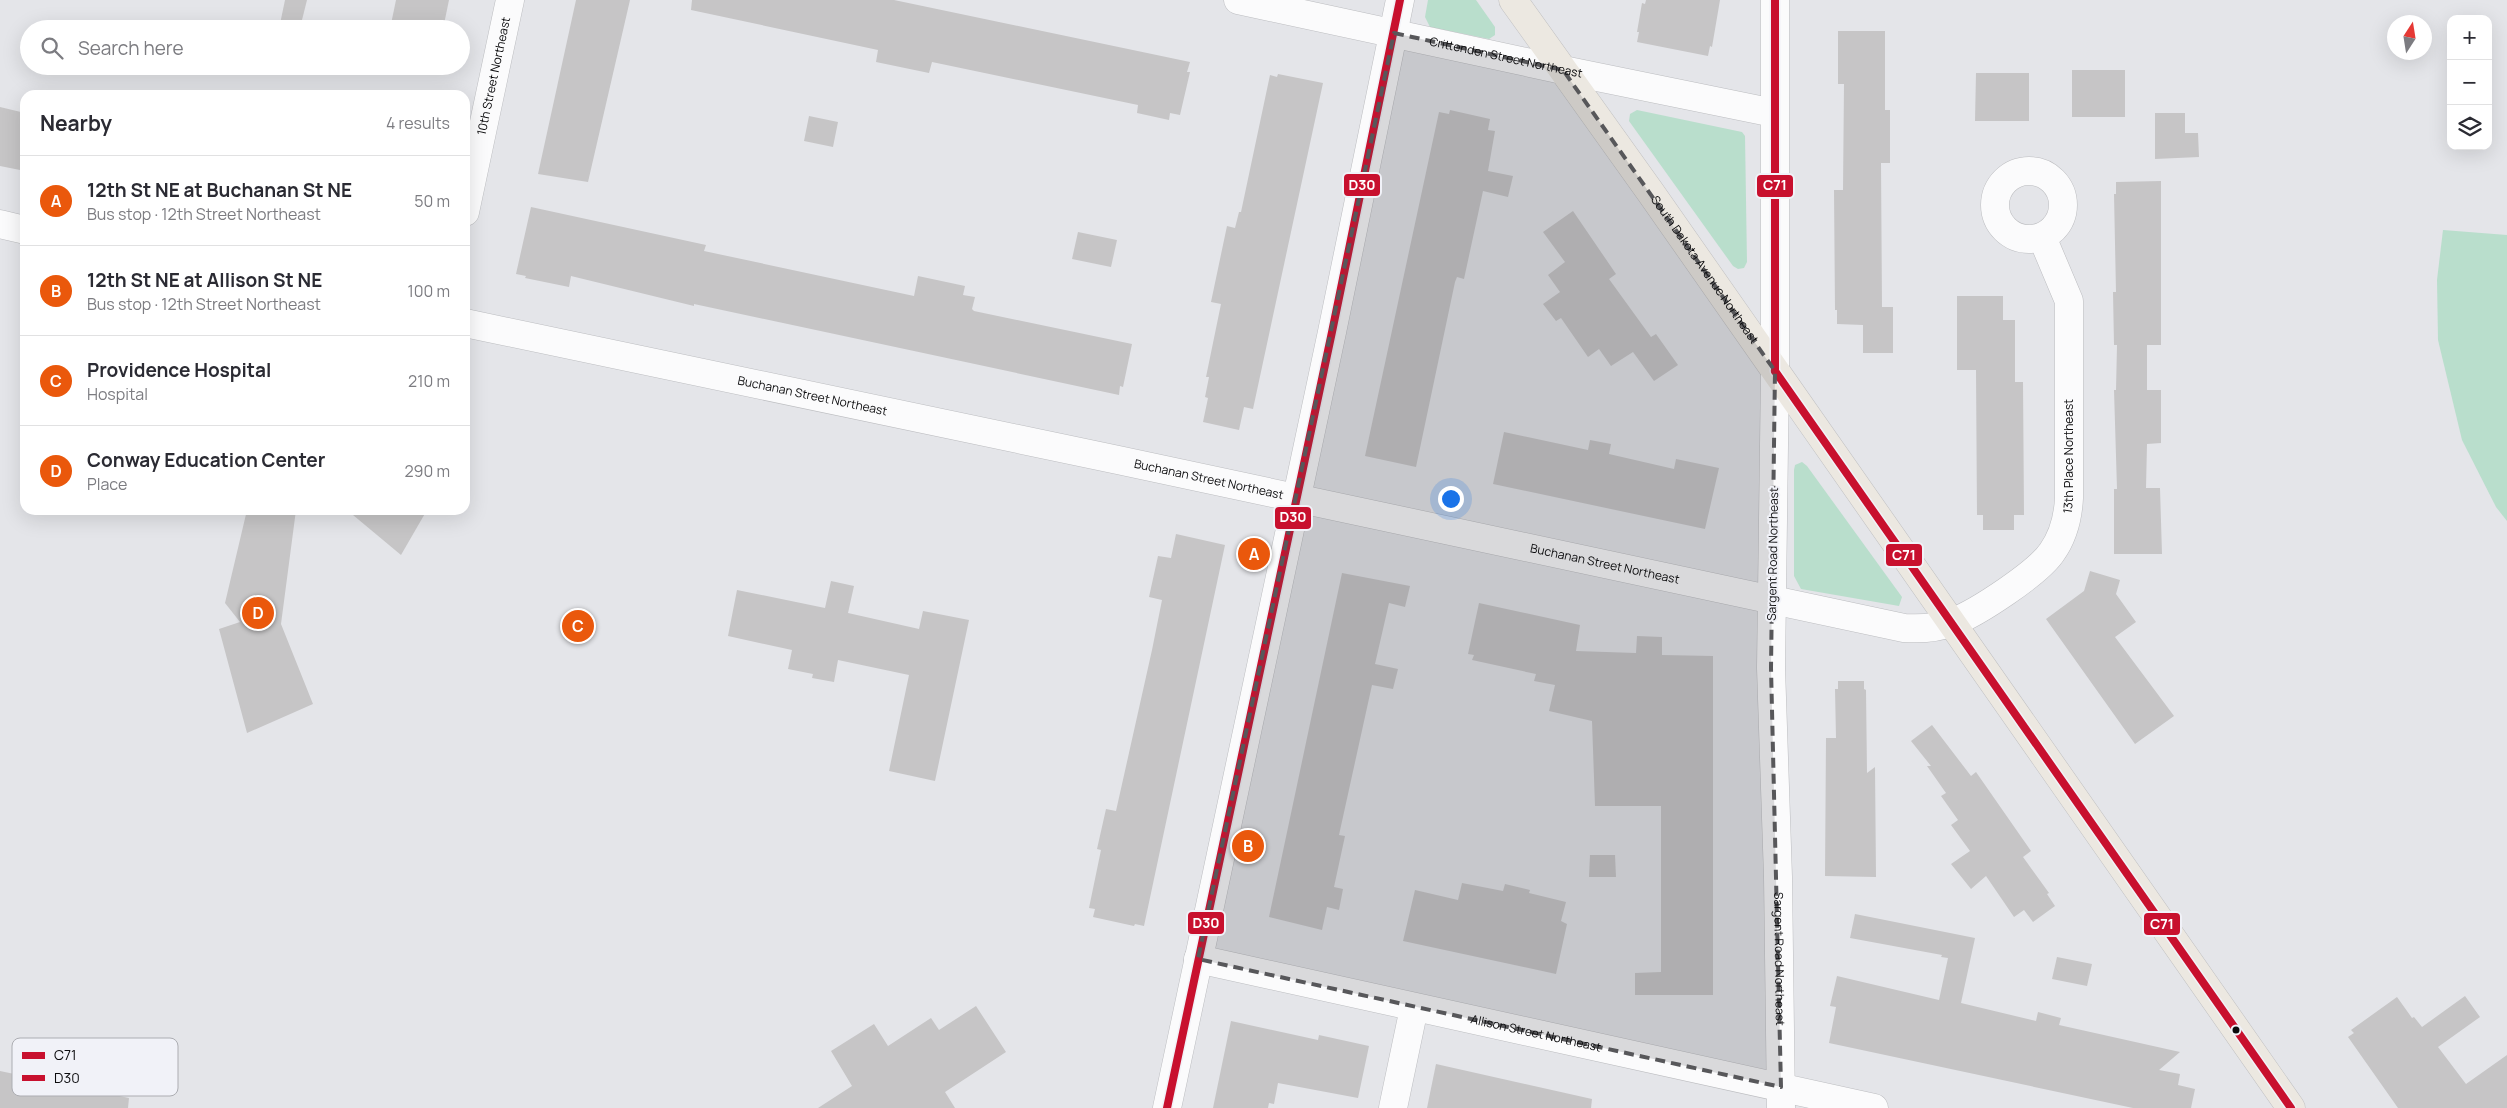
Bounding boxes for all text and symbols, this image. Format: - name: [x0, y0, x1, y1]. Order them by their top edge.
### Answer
- street label: 10th Street Northeast: [473, 15, 514, 137]
- north arrow: [2387, 15, 2432, 60]
- map controls: [2447, 15, 2492, 150]
- button: +: [2447, 15, 2492, 60]
- search box: [20, 20, 470, 75]
- street label: Crittenden Street Northeast: [1428, 32, 1584, 82]
- icon: search: [38, 34, 66, 62]
- text: Search here: [78, 35, 184, 61]
- button: −: [2447, 60, 2492, 105]
- button: layers: [2447, 105, 2492, 150]
- text: Nearby: [40, 109, 112, 137]
- text: 4 results: [386, 112, 450, 134]
- line badge: D30: [1343, 173, 1381, 197]
- line badge: C71: [1756, 174, 1794, 198]
- text: D30: [1348, 175, 1376, 194]
- text: C71: [1763, 175, 1787, 194]
- text: 12th St NE at Buchanan St NE: [87, 177, 352, 203]
- text: A: [51, 190, 61, 212]
- text: 50 m: [414, 190, 450, 212]
- street label: South Dakota Avenue Northeast: [1647, 192, 1763, 347]
- text: Bus stop · 12th Street Northeast: [87, 203, 321, 225]
- text: 12th St NE at Allison St NE: [87, 267, 322, 293]
- text: B: [51, 280, 61, 302]
- text: 100 m: [407, 280, 450, 302]
- text: Bus stop · 12th Street Northeast: [87, 293, 321, 315]
- text: Providence Hospital: [87, 357, 271, 383]
- text: C: [50, 370, 62, 392]
- text: 210 m: [408, 370, 450, 392]
- street label: Buchanan Street Northeast: [736, 371, 889, 419]
- text: Hospital: [87, 383, 148, 405]
- street label: 13th Place Northeast: [2059, 399, 2077, 515]
- text: Conway Education Center: [87, 447, 325, 473]
- street label: Buchanan Street Northeast: [1133, 455, 1285, 503]
- text: D: [50, 460, 62, 482]
- text: 290 m: [404, 460, 450, 482]
- text: Place: [87, 473, 127, 495]
- your location: [1438, 486, 1464, 512]
- street label: Sargent Road Northeast: [1763, 487, 1782, 621]
- line badge: D30: [1274, 506, 1312, 530]
- text: D30: [1279, 507, 1307, 526]
- pin: A: [1238, 535, 1270, 573]
- street label: Buchanan Street Northeast: [1529, 539, 1681, 588]
- line badge: C71: [1885, 543, 1923, 567]
- text: C71: [1892, 545, 1916, 564]
- pin: D: [242, 594, 274, 632]
- pin: C: [562, 607, 594, 645]
- pin: B: [1232, 827, 1264, 865]
- street label: Sargent Road Northeast: [1770, 892, 1789, 1026]
- line badge: D30: [1187, 911, 1225, 935]
- line badge: C71: [2143, 912, 2181, 936]
- text: D30: [1192, 913, 1220, 932]
- text: C71: [2150, 914, 2174, 933]
- street label: Allison Street Northeast: [1469, 1010, 1603, 1056]
- unlabelled marker: [2231, 1025, 2241, 1035]
- legend: [12, 1038, 178, 1096]
- text: C71: [54, 1045, 77, 1064]
- text: D30: [54, 1068, 80, 1087]

